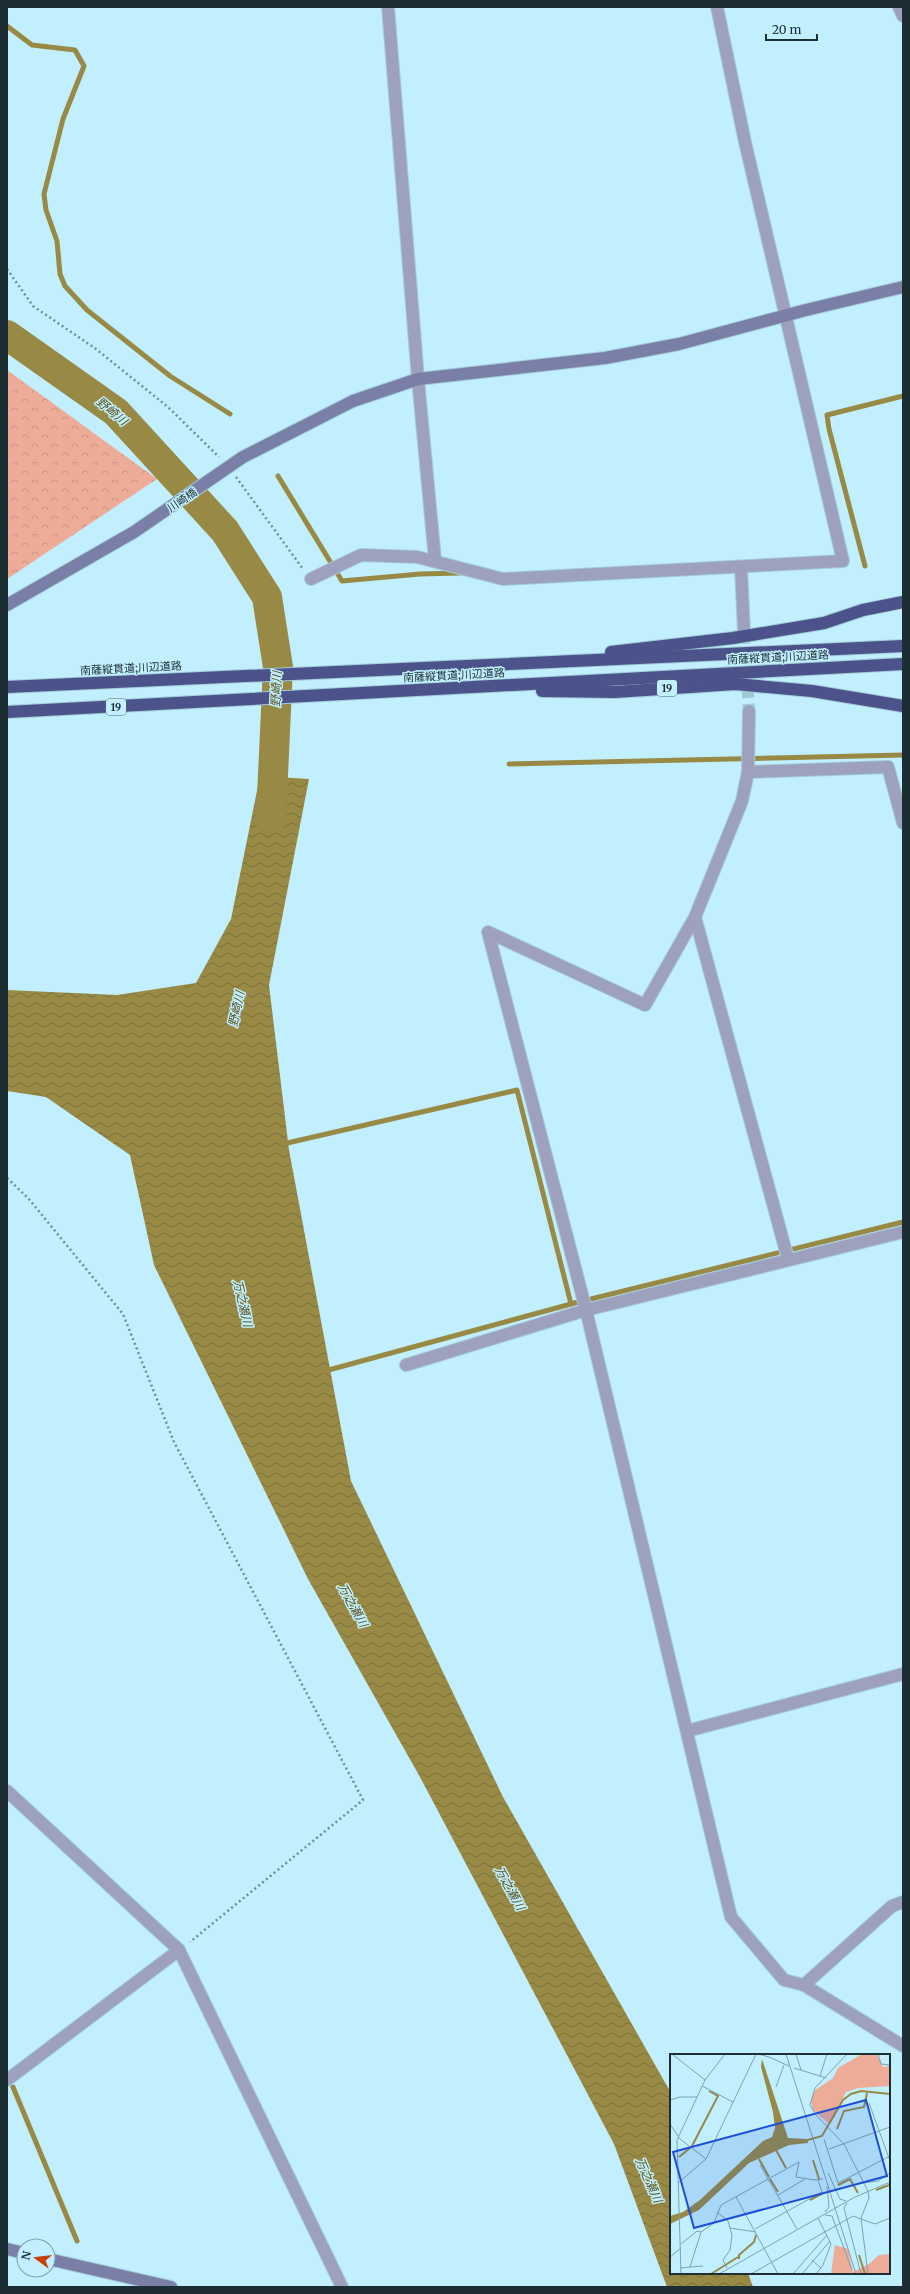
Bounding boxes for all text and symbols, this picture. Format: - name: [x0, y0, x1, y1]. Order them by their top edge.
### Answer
- scale bar: [766, 16, 817, 42]
- text: 20 m: [772, 22, 801, 37]
- water label: 野崎川: [93, 394, 132, 430]
- street label: 川崎橋: [164, 485, 200, 515]
- street label: 南薩縦貫道;川辺道路: [727, 647, 829, 667]
- street label: 南薩縦貫道;川辺道路: [80, 658, 182, 678]
- street label: 南薩縦貫道;川辺道路: [403, 665, 505, 685]
- water label: 野崎川: [268, 669, 284, 707]
- road number: 19: [657, 680, 677, 696]
- road number: 19: [106, 699, 126, 715]
- water label: 野崎川: [225, 988, 247, 1028]
- water label: 万之瀬川: [230, 1278, 256, 1330]
- water label: 万之瀬川: [335, 1580, 372, 1631]
- water label: 万之瀬川: [492, 1863, 529, 1914]
- inset map: [670, 2054, 890, 2274]
- water label: 万之瀬川: [632, 2155, 666, 2207]
- north arrow: [16, 2238, 56, 2278]
- text: N: [18, 2249, 34, 2261]

